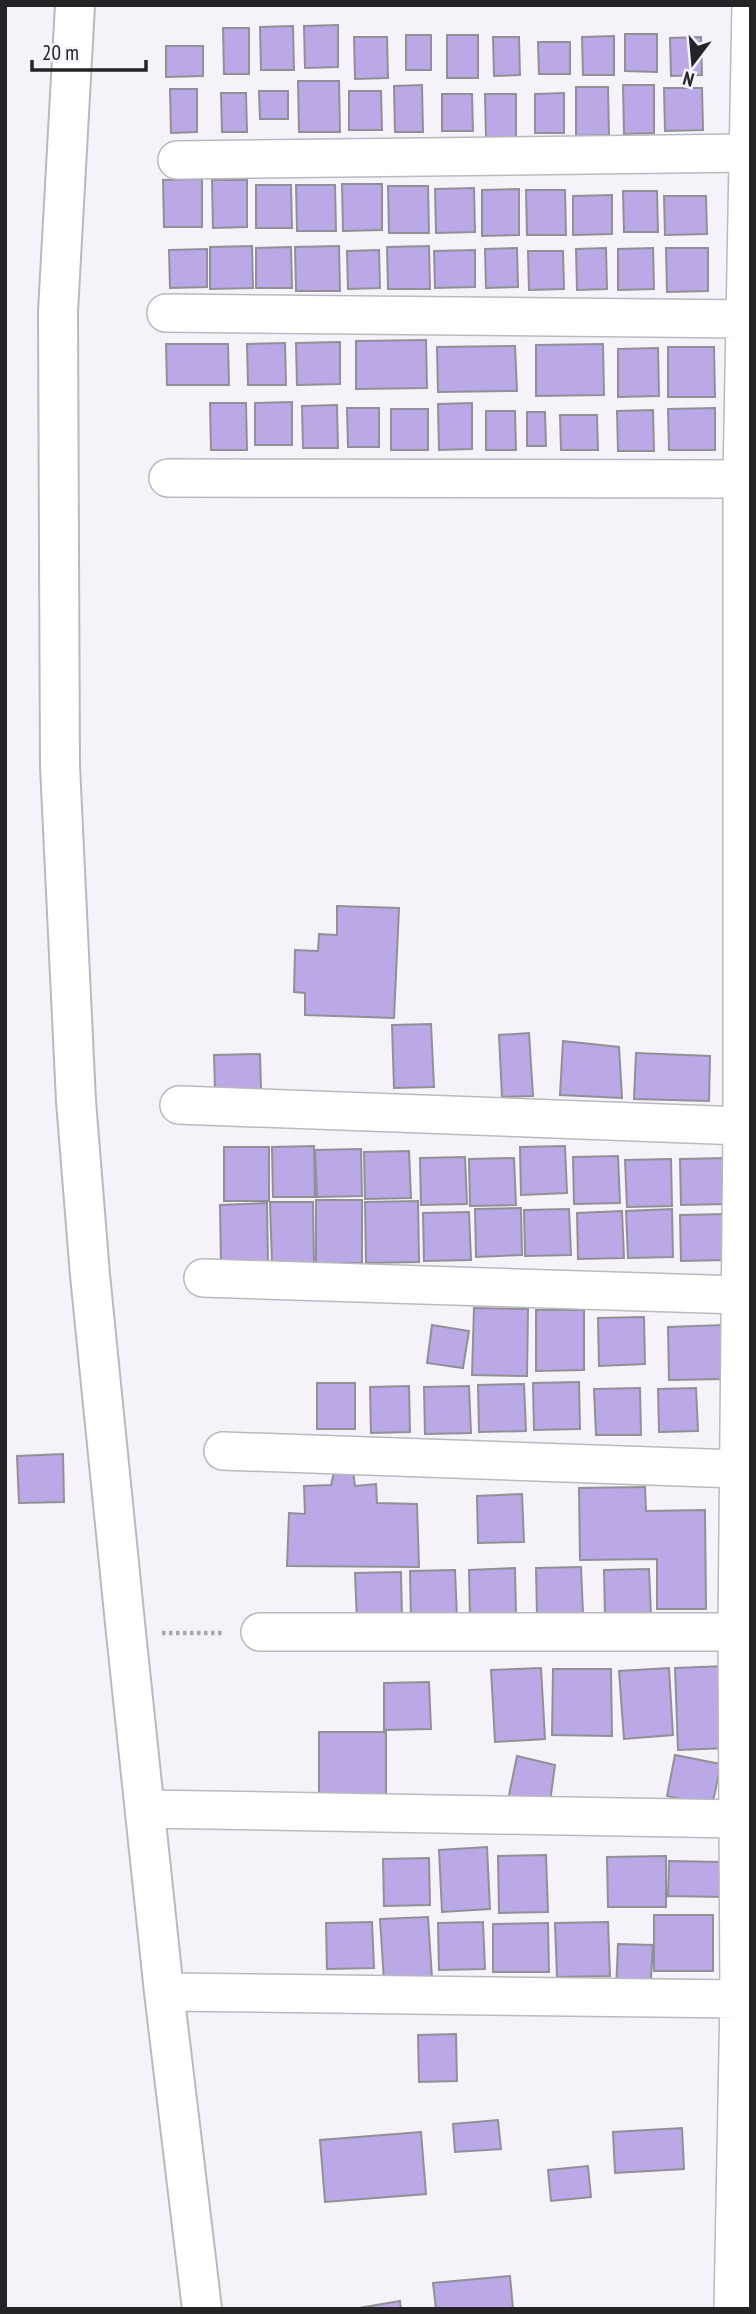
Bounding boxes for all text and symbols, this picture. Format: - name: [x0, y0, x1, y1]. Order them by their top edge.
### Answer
- scale bar: [32, 28, 145, 72]
- north arrow: [658, 28, 728, 98]
- text: 20 m: [42, 39, 79, 66]
- text: N: [680, 66, 697, 92]

